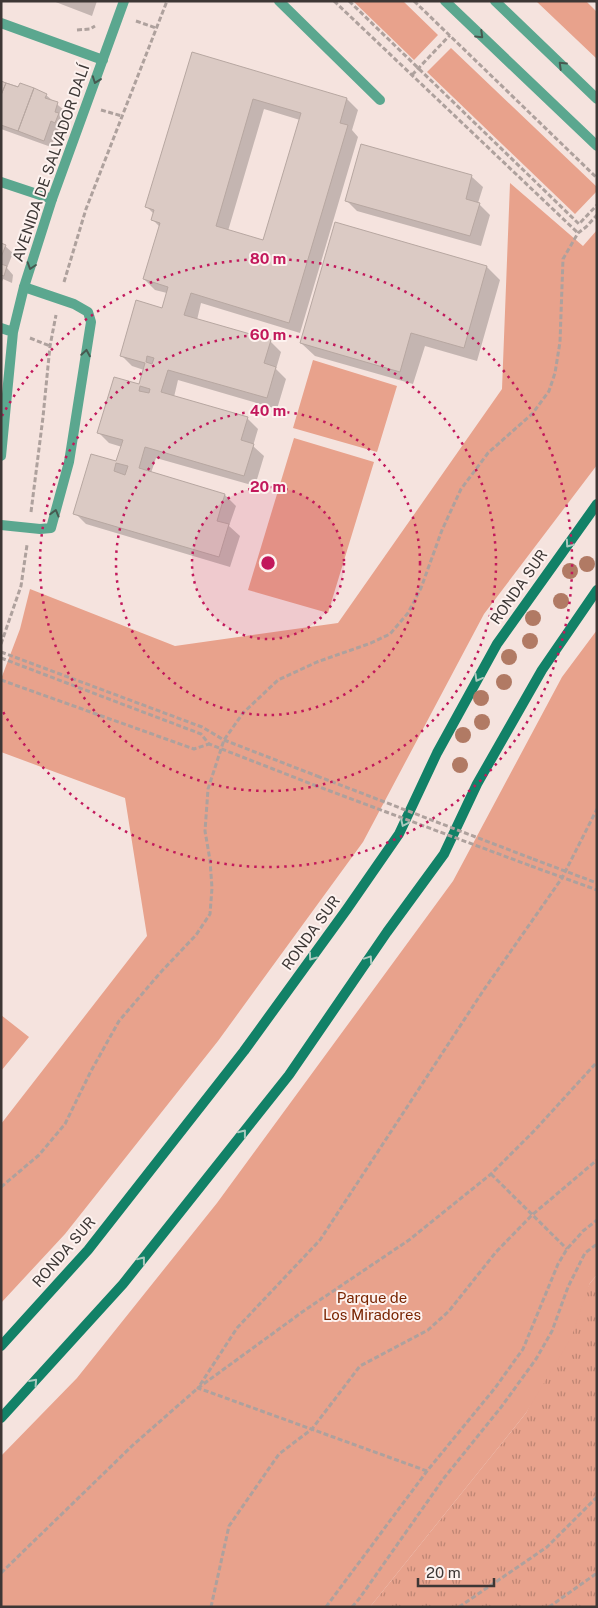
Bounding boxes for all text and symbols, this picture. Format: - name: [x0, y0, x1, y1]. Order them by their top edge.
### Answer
- one-way arrow: [474, 29, 483, 38]
- street label: AVENIDA DE SALVADOR DALÍ: [9, 61, 93, 264]
- one-way arrow: [558, 62, 567, 71]
- one-way arrow: [92, 75, 102, 84]
- text: 80 m: [250, 250, 286, 267]
- one-way arrow: [26, 262, 36, 270]
- text: 60 m: [250, 326, 286, 343]
- one-way arrow: [81, 349, 91, 358]
- text: 40 m: [250, 402, 286, 419]
- text: 20 m: [250, 478, 286, 495]
- one-way arrow: [50, 509, 60, 517]
- one-way arrow: [566, 538, 574, 547]
- street label: RONDA SUR: [487, 546, 551, 627]
- centre of rings: [259, 554, 277, 572]
- one-way arrow: [474, 673, 484, 682]
- one-way arrow: [400, 818, 410, 827]
- street label: RONDA SUR: [278, 892, 343, 973]
- one-way arrow: [309, 951, 318, 961]
- one-way arrow: [363, 955, 372, 965]
- one-way arrow: [238, 1130, 246, 1139]
- street label: RONDA SUR: [29, 1213, 99, 1290]
- one-way arrow: [137, 1257, 146, 1266]
- park label: Parque de Los Miradores: [323, 1289, 421, 1323]
- one-way arrow: [28, 1378, 37, 1387]
- scale bar: [418, 1556, 494, 1588]
- text: 20 m: [426, 1564, 461, 1581]

